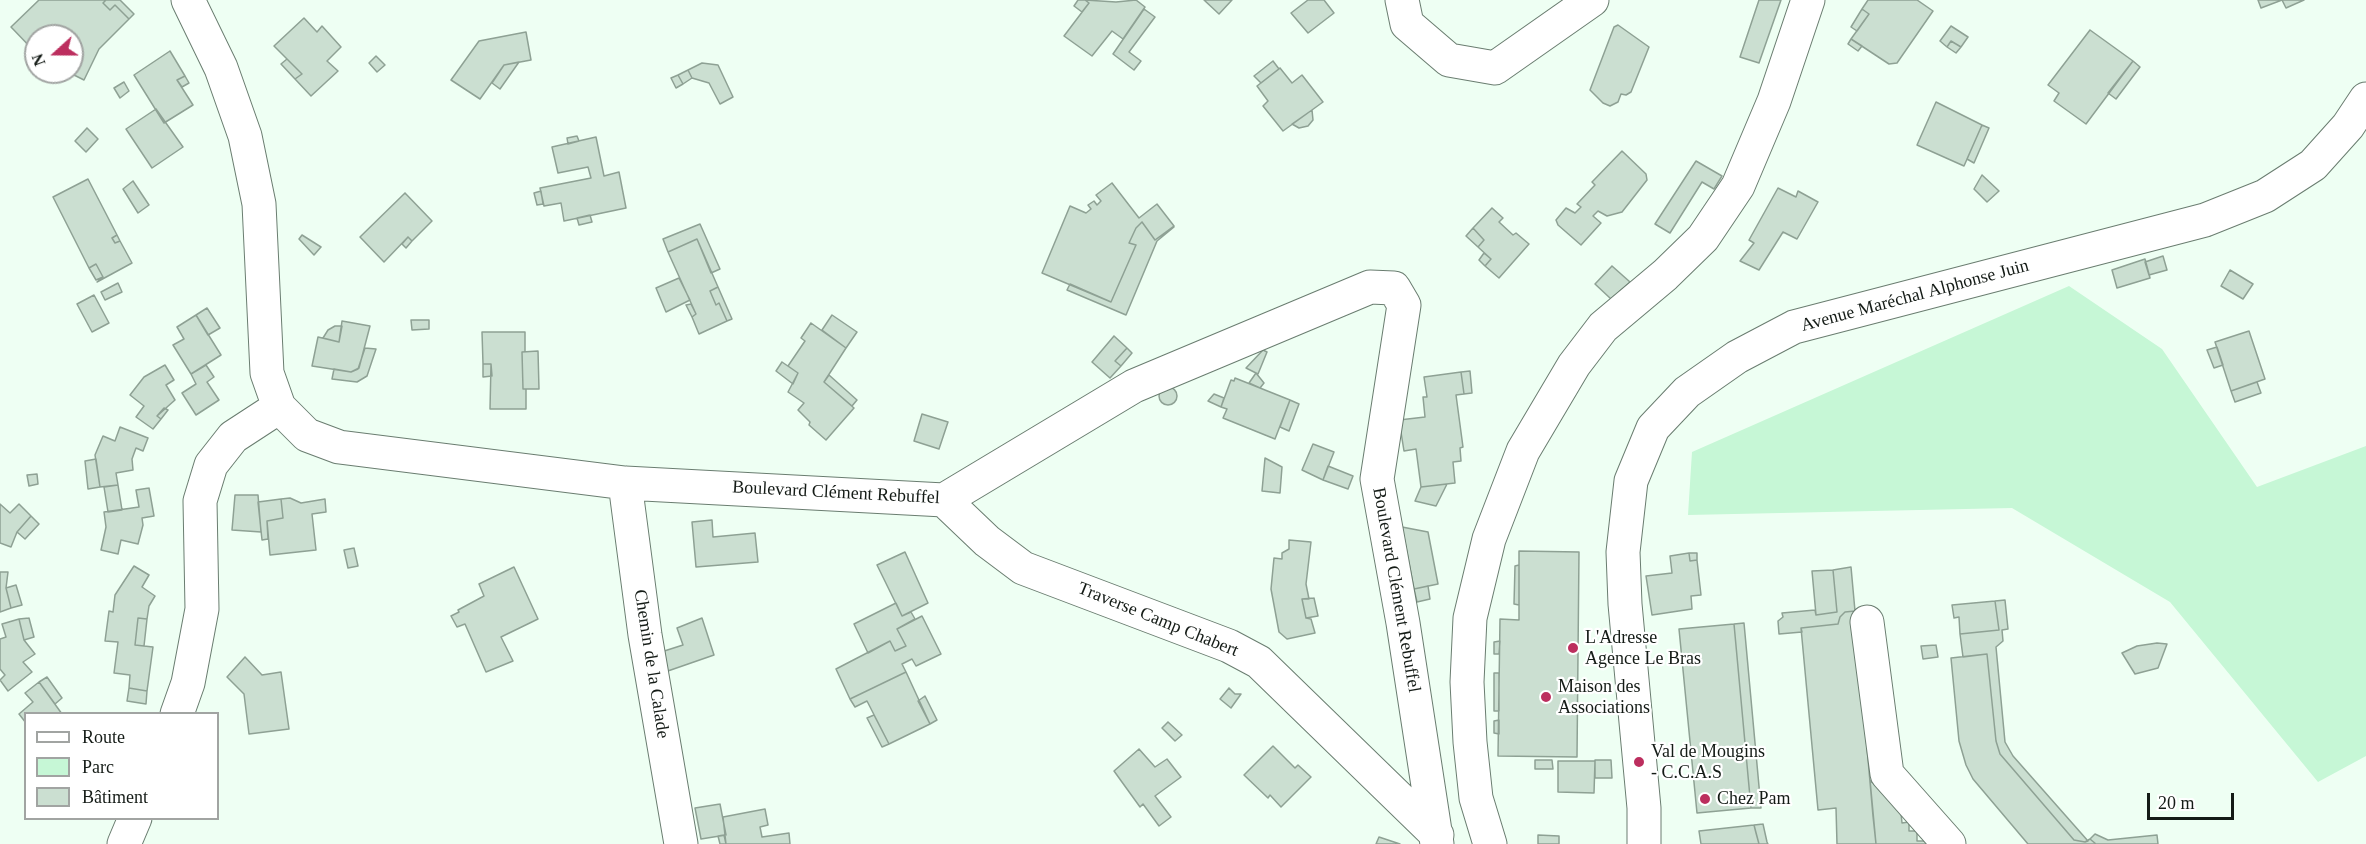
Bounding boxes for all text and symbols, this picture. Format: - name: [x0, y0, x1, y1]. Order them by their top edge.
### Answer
- north arrow: [24, 24, 84, 84]
- text: N: [29, 51, 49, 68]
- street label: Avenue Maréchal Alphonse Juin: [1799, 255, 2031, 337]
- street label: Boulevard Clément Rebuffel: [732, 477, 940, 509]
- street label: Boulevard Clément Rebuffel: [1367, 486, 1425, 694]
- street label: Traverse Camp Chabert: [1075, 578, 1241, 662]
- street label: Chemin de la Calade: [629, 588, 673, 740]
- place label: L'Adresse Agence Le Bras: [1585, 627, 1701, 670]
- marker: L'Adresse Agence Le Bras: [1566, 641, 1580, 655]
- place label: Maison des Associations: [1558, 676, 1650, 718]
- marker: Maison des Associations: [1539, 690, 1553, 704]
- legend: [24, 712, 219, 820]
- text: Route: [82, 727, 125, 747]
- place label: Val de Mougins - C.C.A.S: [1651, 741, 1765, 783]
- marker: Val de Mougins - C.C.A.S: [1632, 755, 1646, 769]
- text: Parc: [82, 757, 114, 777]
- scale bar: [2150, 781, 2237, 819]
- text: Bâtiment: [82, 787, 148, 807]
- place label: Chez Pam: [1717, 788, 1790, 810]
- marker: Chez Pam: [1698, 792, 1712, 806]
- text: 20 m: [2158, 793, 2195, 813]

